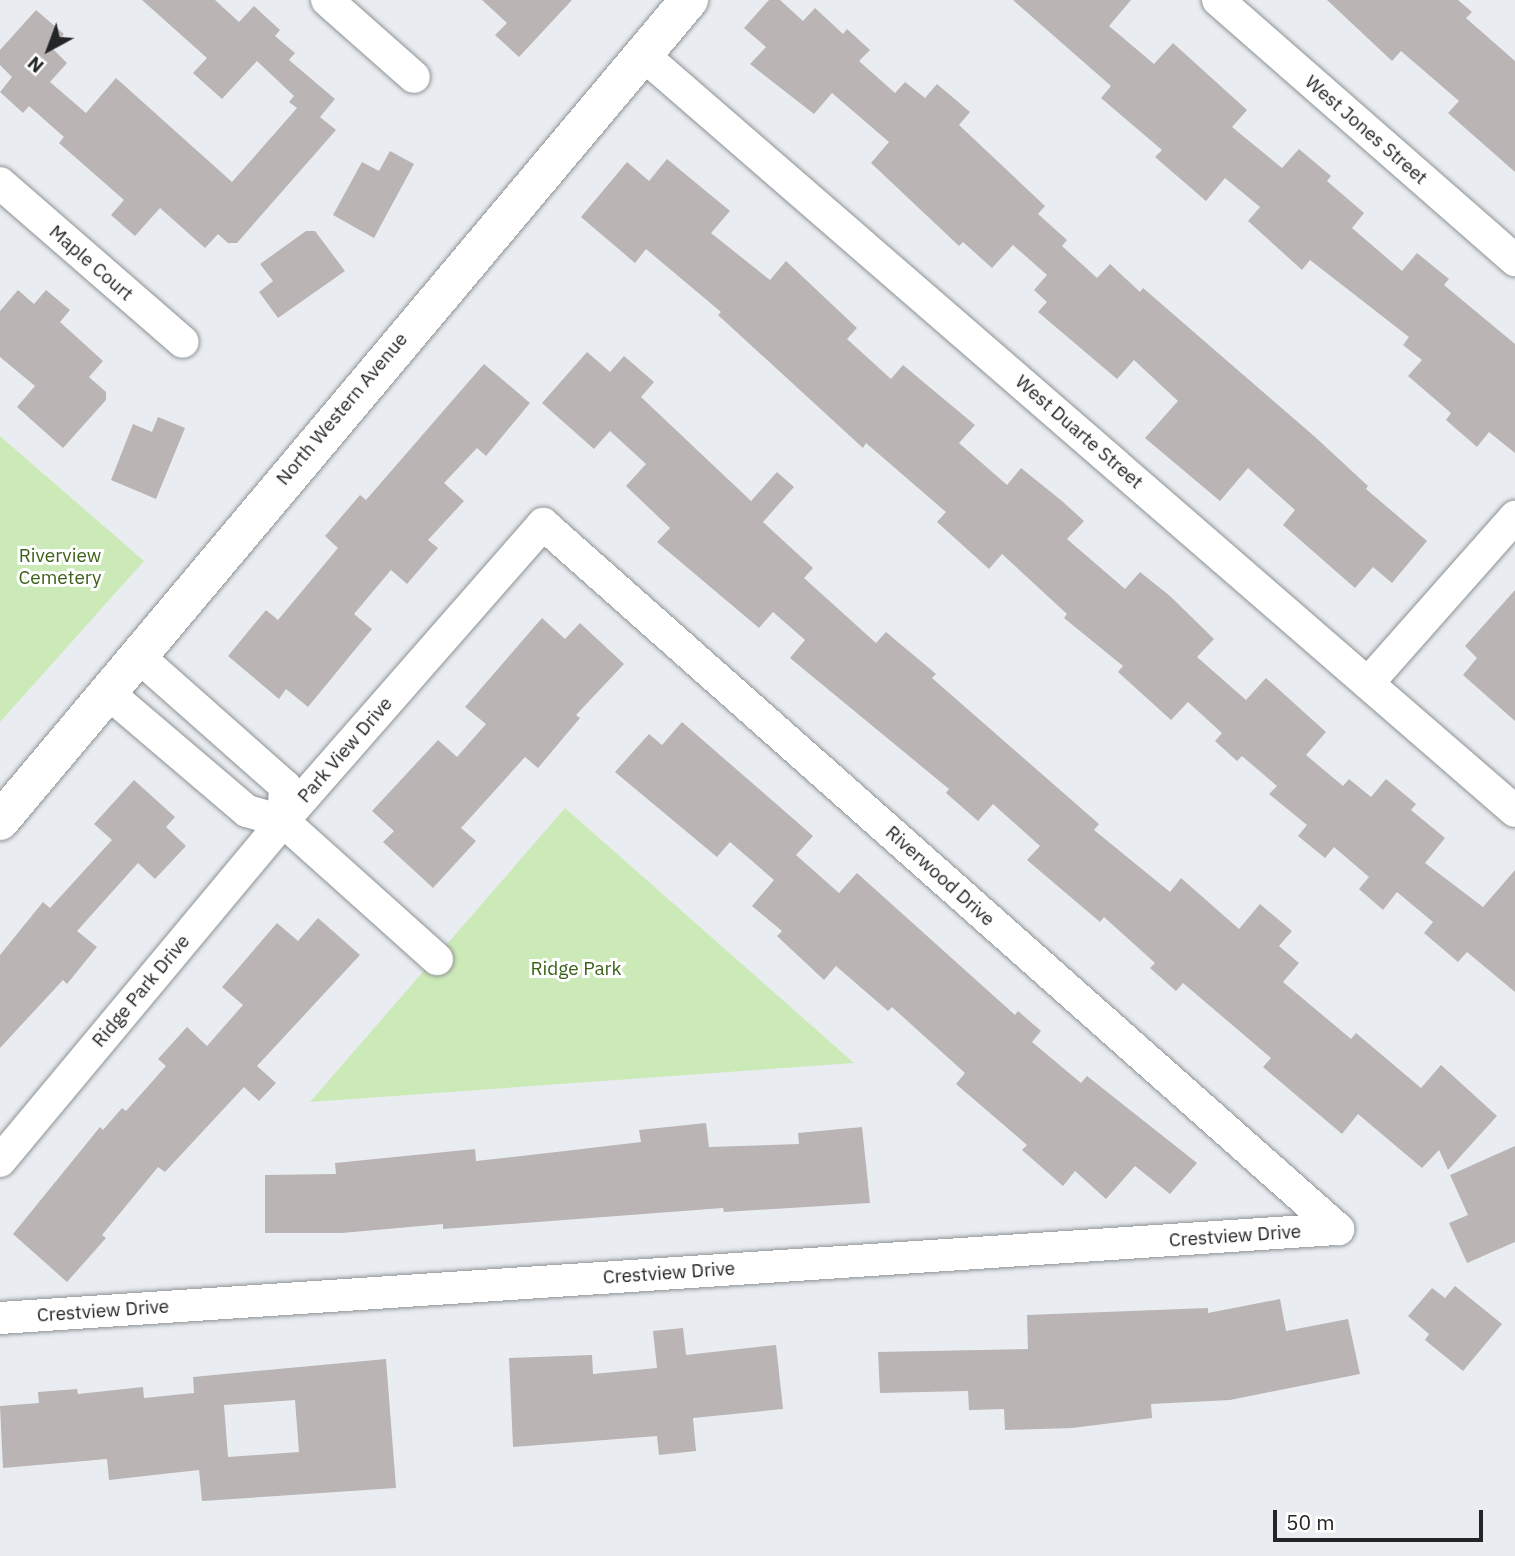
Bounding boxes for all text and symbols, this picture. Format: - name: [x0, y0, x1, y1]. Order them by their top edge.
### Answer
- north arrow: [14, 14, 84, 84]
- text: N: [22, 51, 48, 78]
- street label: West Jones Street: [1300, 71, 1432, 189]
- street label: Maple Court: [44, 220, 138, 306]
- street label: North Western Avenue: [272, 328, 412, 490]
- street label: West Duarte Street: [1010, 370, 1148, 494]
- park label: Riverview Cemetery: [19, 545, 101, 589]
- street label: Park View Drive: [293, 692, 397, 808]
- street label: Riverwood Drive: [881, 821, 999, 931]
- street label: Ridge Park Drive: [87, 930, 195, 1052]
- park label: Ridge Park: [530, 958, 622, 980]
- street label: Crestview Drive: [1168, 1220, 1302, 1252]
- street label: Crestview Drive: [602, 1257, 736, 1289]
- street label: Crestview Drive: [36, 1295, 170, 1327]
- scale bar: [1277, 1496, 1487, 1540]
- text: 50 m: [1286, 1508, 1335, 1536]

